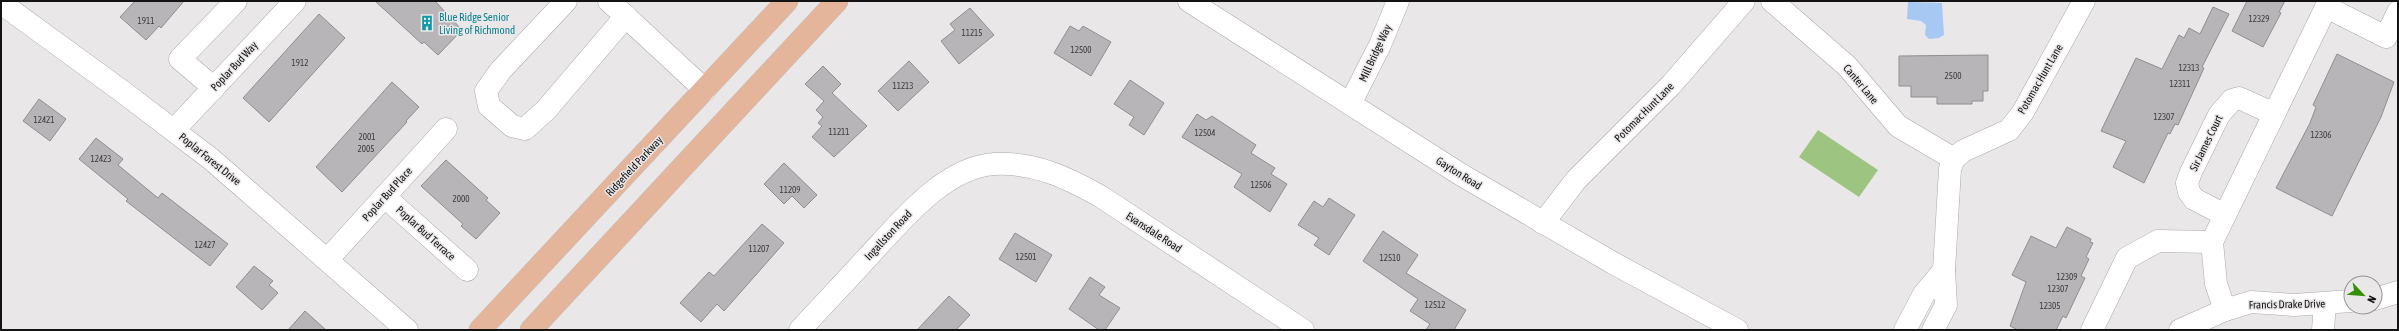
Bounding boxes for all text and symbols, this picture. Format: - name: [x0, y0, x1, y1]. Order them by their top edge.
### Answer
- place label: Blue Ridge Senior Living of Richmond: [439, 11, 515, 36]
- building icon: Blue Ridge Senior Living of Richmond: [418, 14, 436, 32]
- house number: 12329: [2248, 14, 2270, 24]
- house number: 1911: [138, 16, 154, 26]
- street label: Mill Bridge Way: [1357, 22, 1394, 84]
- house number: 11215: [961, 28, 983, 38]
- street label: Poplar Bud Way: [208, 39, 260, 93]
- street label: Potomac Hunt Lane: [2015, 42, 2065, 116]
- house number: 12500: [1070, 45, 1092, 55]
- house number: 1912: [292, 58, 308, 68]
- street label: Canter Lane: [1841, 62, 1881, 106]
- house number: 12313: [2178, 63, 2200, 73]
- house number: 2500: [1945, 71, 1961, 81]
- house number: 12311: [2169, 79, 2191, 89]
- street label: Potomac Hunt Lane: [1612, 80, 1676, 144]
- house number: 11213: [892, 81, 914, 91]
- house number: 12307: [2153, 112, 2175, 122]
- street label: Sir James Court: [2187, 113, 2225, 173]
- house number: 12421: [33, 115, 55, 125]
- house number: 11211: [828, 127, 850, 137]
- house number: 12504: [1194, 128, 1216, 138]
- street label: Poplar Forest Drive: [177, 130, 243, 188]
- house number: 12306: [2310, 130, 2332, 140]
- house number: 2001: [359, 132, 375, 142]
- street label: Ridgefield Parkway: [603, 133, 665, 198]
- house number: 2005: [358, 144, 374, 154]
- house number: 12423: [90, 154, 112, 164]
- street label: Gayton Road: [1434, 154, 1484, 192]
- street label: Poplar Bud Place: [360, 165, 414, 223]
- house number: 12506: [1250, 180, 1272, 190]
- house number: 11209: [779, 185, 801, 195]
- house number: 2000: [453, 194, 469, 204]
- street label: Poplar Bud Terrace: [394, 203, 458, 263]
- street label: Ingallston Road: [862, 208, 914, 262]
- street label: Evansdale Road: [1124, 210, 1184, 254]
- house number: 12427: [194, 240, 216, 250]
- house number: 11207: [748, 244, 770, 254]
- house number: 12501: [1015, 252, 1037, 262]
- house number: 12510: [1379, 253, 1401, 263]
- house number: 12309: [2056, 272, 2078, 282]
- north arrow: [2343, 275, 2383, 315]
- house number: 12307: [2047, 284, 2069, 294]
- text: N: [2365, 294, 2379, 305]
- street label: Francis Drake Drive: [2249, 297, 2325, 311]
- house number: 12512: [1424, 300, 1446, 310]
- house number: 12305: [2039, 301, 2061, 311]

